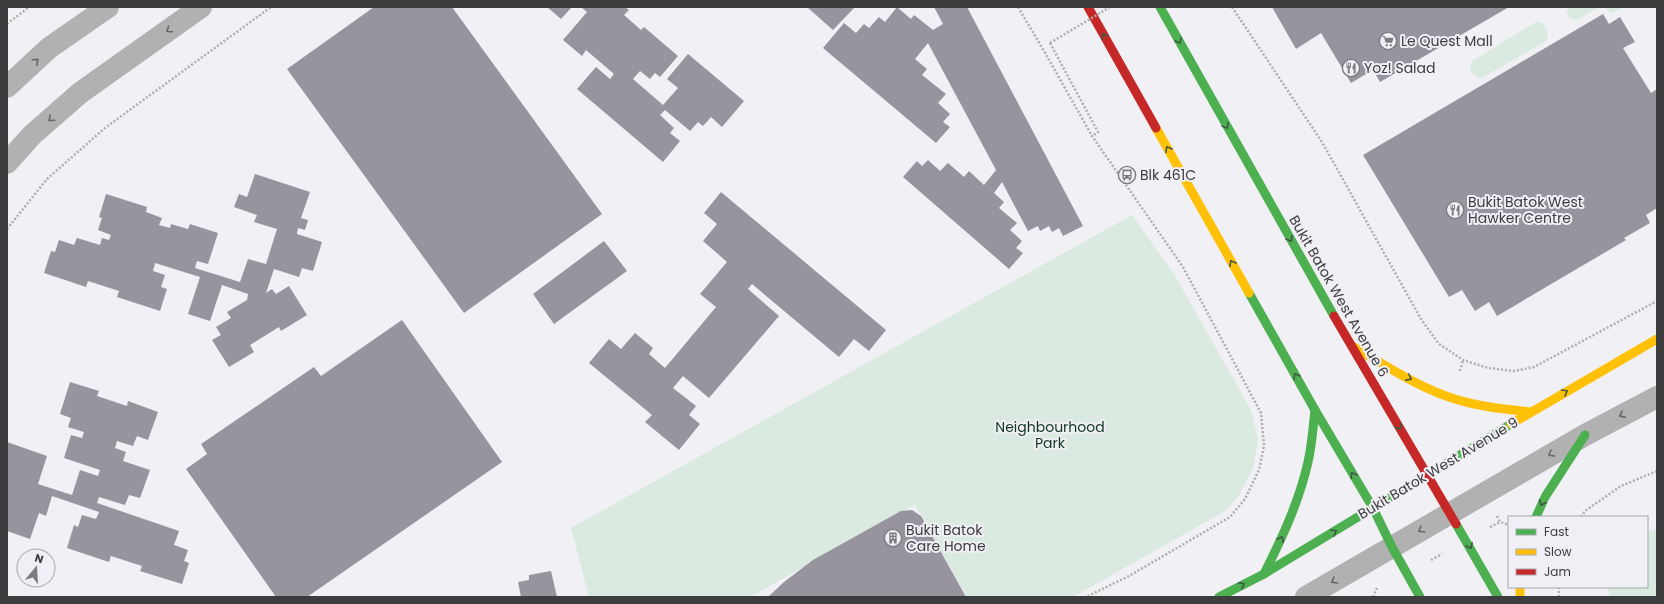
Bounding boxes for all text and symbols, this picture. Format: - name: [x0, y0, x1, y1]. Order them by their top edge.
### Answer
- one-way arrow: [166, 25, 173, 33]
- supermarket icon: Le Quest Mall: [1378, 31, 1398, 51]
- place label: Le Quest Mall: [1401, 31, 1493, 51]
- one-way arrow: [1102, 33, 1109, 40]
- one-way arrow: [1174, 37, 1182, 44]
- one-way arrow: [31, 58, 39, 65]
- restaurant icon: Yoz! Salad: [1341, 58, 1361, 78]
- place label: Yoz! Salad: [1364, 58, 1435, 78]
- one-way arrow: [48, 114, 56, 121]
- one-way arrow: [1221, 122, 1228, 129]
- one-way arrow: [1166, 146, 1173, 153]
- bus stop icon: Blk 461C: [1117, 165, 1137, 185]
- place label: Blk 461C: [1140, 165, 1196, 185]
- place label: Bukit Batok West Hawker Centre: [1468, 192, 1583, 228]
- restaurant icon: Bukit Batok West Hawker Centre: [1445, 200, 1465, 220]
- street label: Bukit Batok West Avenue 6: [1284, 211, 1394, 381]
- one-way arrow: [1285, 235, 1293, 242]
- one-way arrow: [1229, 260, 1237, 267]
- one-way arrow: [1293, 373, 1300, 380]
- one-way arrow: [1405, 373, 1412, 381]
- one-way arrow: [1561, 390, 1568, 397]
- one-way arrow: [1619, 410, 1627, 418]
- street label: Bukit Batok West Avenue 9: [1354, 412, 1522, 524]
- park label: Neighbourhood Park: [995, 417, 1105, 453]
- one-way arrow: [1394, 423, 1401, 430]
- one-way arrow: [1548, 450, 1555, 457]
- one-way arrow: [1350, 471, 1357, 479]
- one-way arrow: [1539, 499, 1547, 507]
- legend: [1508, 516, 1648, 588]
- place label: Bukit Batok Care Home: [906, 520, 986, 556]
- text: Fast: [1544, 523, 1569, 540]
- one-way arrow: [1418, 525, 1425, 532]
- building icon: Bukit Batok Care Home: [883, 528, 903, 548]
- one-way arrow: [1330, 529, 1337, 536]
- one-way arrow: [1277, 535, 1285, 542]
- one-way arrow: [1465, 542, 1472, 550]
- text: Slow: [1544, 543, 1572, 560]
- north arrow: [16, 548, 56, 588]
- text: N: [33, 550, 46, 567]
- text: Jam: [1544, 563, 1571, 580]
- one-way arrow: [1331, 576, 1338, 583]
- one-way arrow: [1238, 583, 1245, 590]

